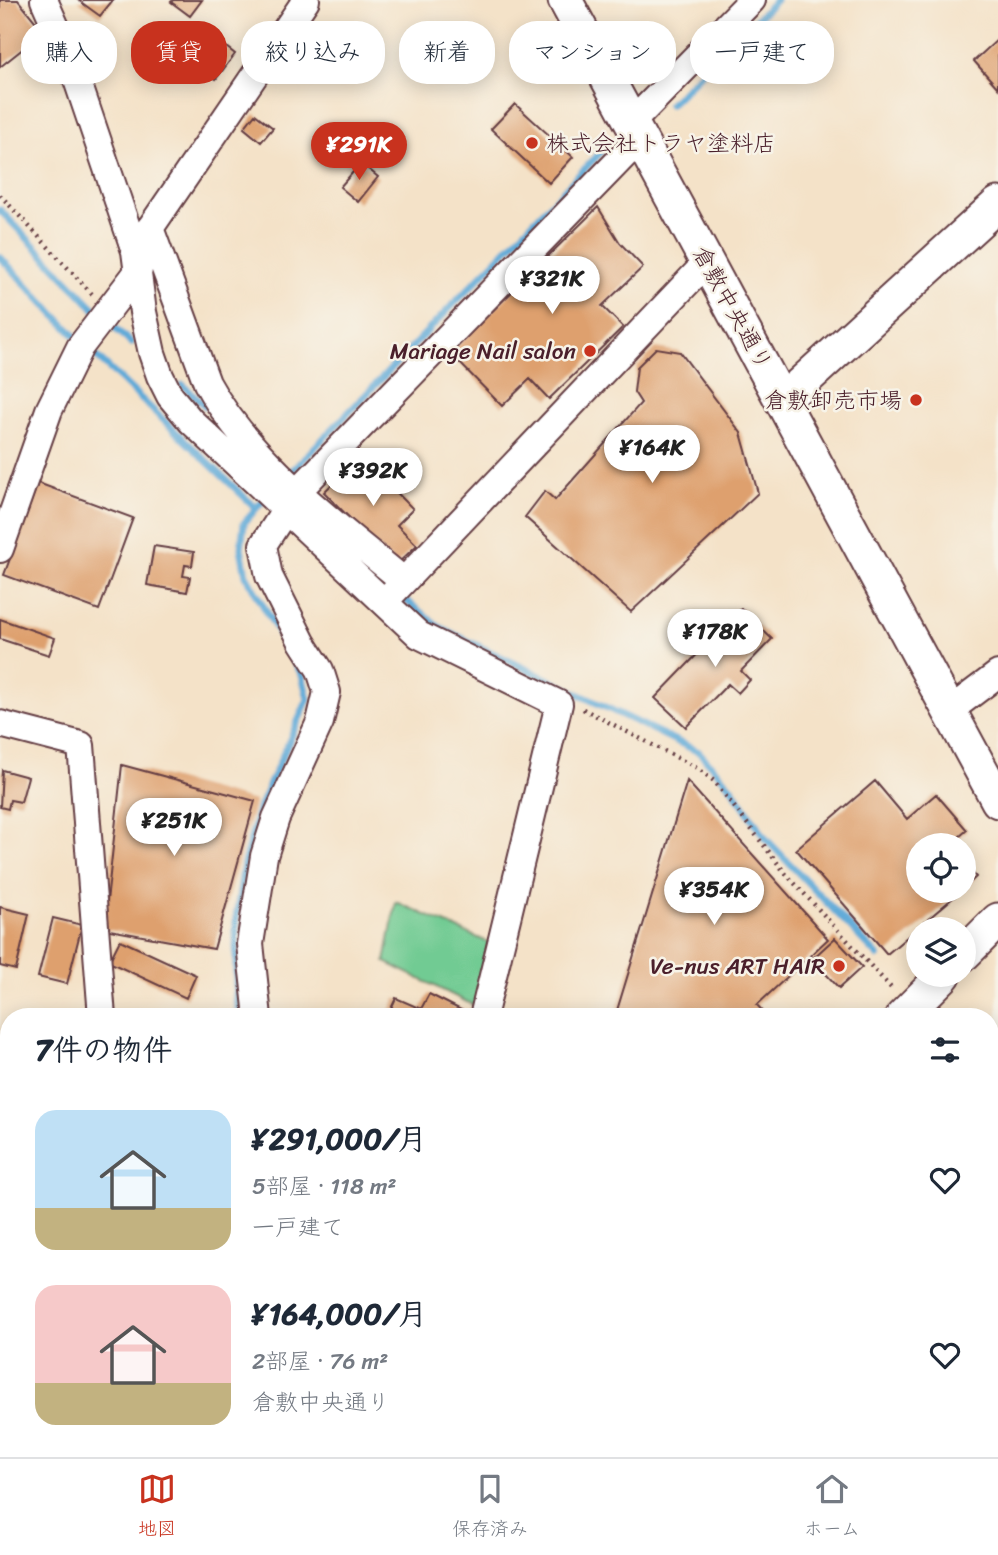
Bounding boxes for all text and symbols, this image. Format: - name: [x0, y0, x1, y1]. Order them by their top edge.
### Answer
- chip: 購入: [21, 21, 117, 84]
- chip: 賃貸: [131, 21, 227, 84]
- chip: 絞り込み: [241, 21, 385, 84]
- chip: 新着: [399, 21, 495, 84]
- chip: マンション: [509, 21, 676, 84]
- chip: 一戸建て: [690, 21, 834, 84]
- pin: ¥291K: [310, 122, 408, 182]
- place label: 株式会社トラヤ塗料店: [546, 123, 776, 164]
- text: ¥291K: [327, 124, 391, 165]
- marker: 株式会社トラヤ塗料店: [524, 135, 540, 151]
- street label: 倉敷中央通り: [681, 238, 784, 379]
- pin: ¥321K: [503, 256, 601, 316]
- text: ¥321K: [521, 258, 583, 299]
- place label: Mariage Nail salon: [390, 331, 577, 372]
- marker: Mariage Nail salon: [582, 343, 598, 359]
- place label: 倉敷卸売市場: [764, 380, 902, 421]
- marker: 倉敷卸売市場: [908, 392, 924, 408]
- pin: ¥164K: [603, 426, 701, 485]
- text: ¥164K: [620, 427, 684, 468]
- pin: ¥392K: [324, 448, 422, 508]
- text: ¥392K: [340, 450, 406, 491]
- pin: ¥178K: [666, 610, 764, 669]
- text: ¥178K: [683, 611, 747, 652]
- pin: ¥251K: [125, 798, 223, 858]
- text: ¥251K: [142, 800, 206, 841]
- map controls: [906, 833, 976, 987]
- button: locate: [906, 833, 976, 903]
- pin: ¥354K: [665, 867, 763, 927]
- text: ¥354K: [680, 869, 748, 910]
- button: layers: [906, 917, 976, 987]
- place label: Ve-nus ART HAIR: [650, 946, 825, 987]
- marker: Ve-nus ART HAIR: [831, 958, 847, 974]
- text: 7件の物件: [35, 1023, 172, 1077]
- icon: filters: [926, 1031, 964, 1069]
- text: ¥291,000/月: [252, 1112, 427, 1166]
- icon: home: [91, 1138, 175, 1222]
- icon: heart: [926, 1161, 964, 1199]
- text: 5部屋 · 118 m²: [252, 1166, 396, 1207]
- text: 一戸建て: [252, 1207, 344, 1248]
- text: ¥164,000/月: [252, 1287, 427, 1341]
- icon: home: [91, 1313, 175, 1397]
- icon: heart: [926, 1336, 964, 1374]
- text: 2部屋 · 76 m²: [252, 1341, 388, 1382]
- text: 倉敷中央通り: [252, 1382, 390, 1423]
- tab: 地図: [138, 1470, 176, 1545]
- tab: 保存済み: [452, 1470, 528, 1545]
- tab: ホーム: [804, 1470, 860, 1545]

